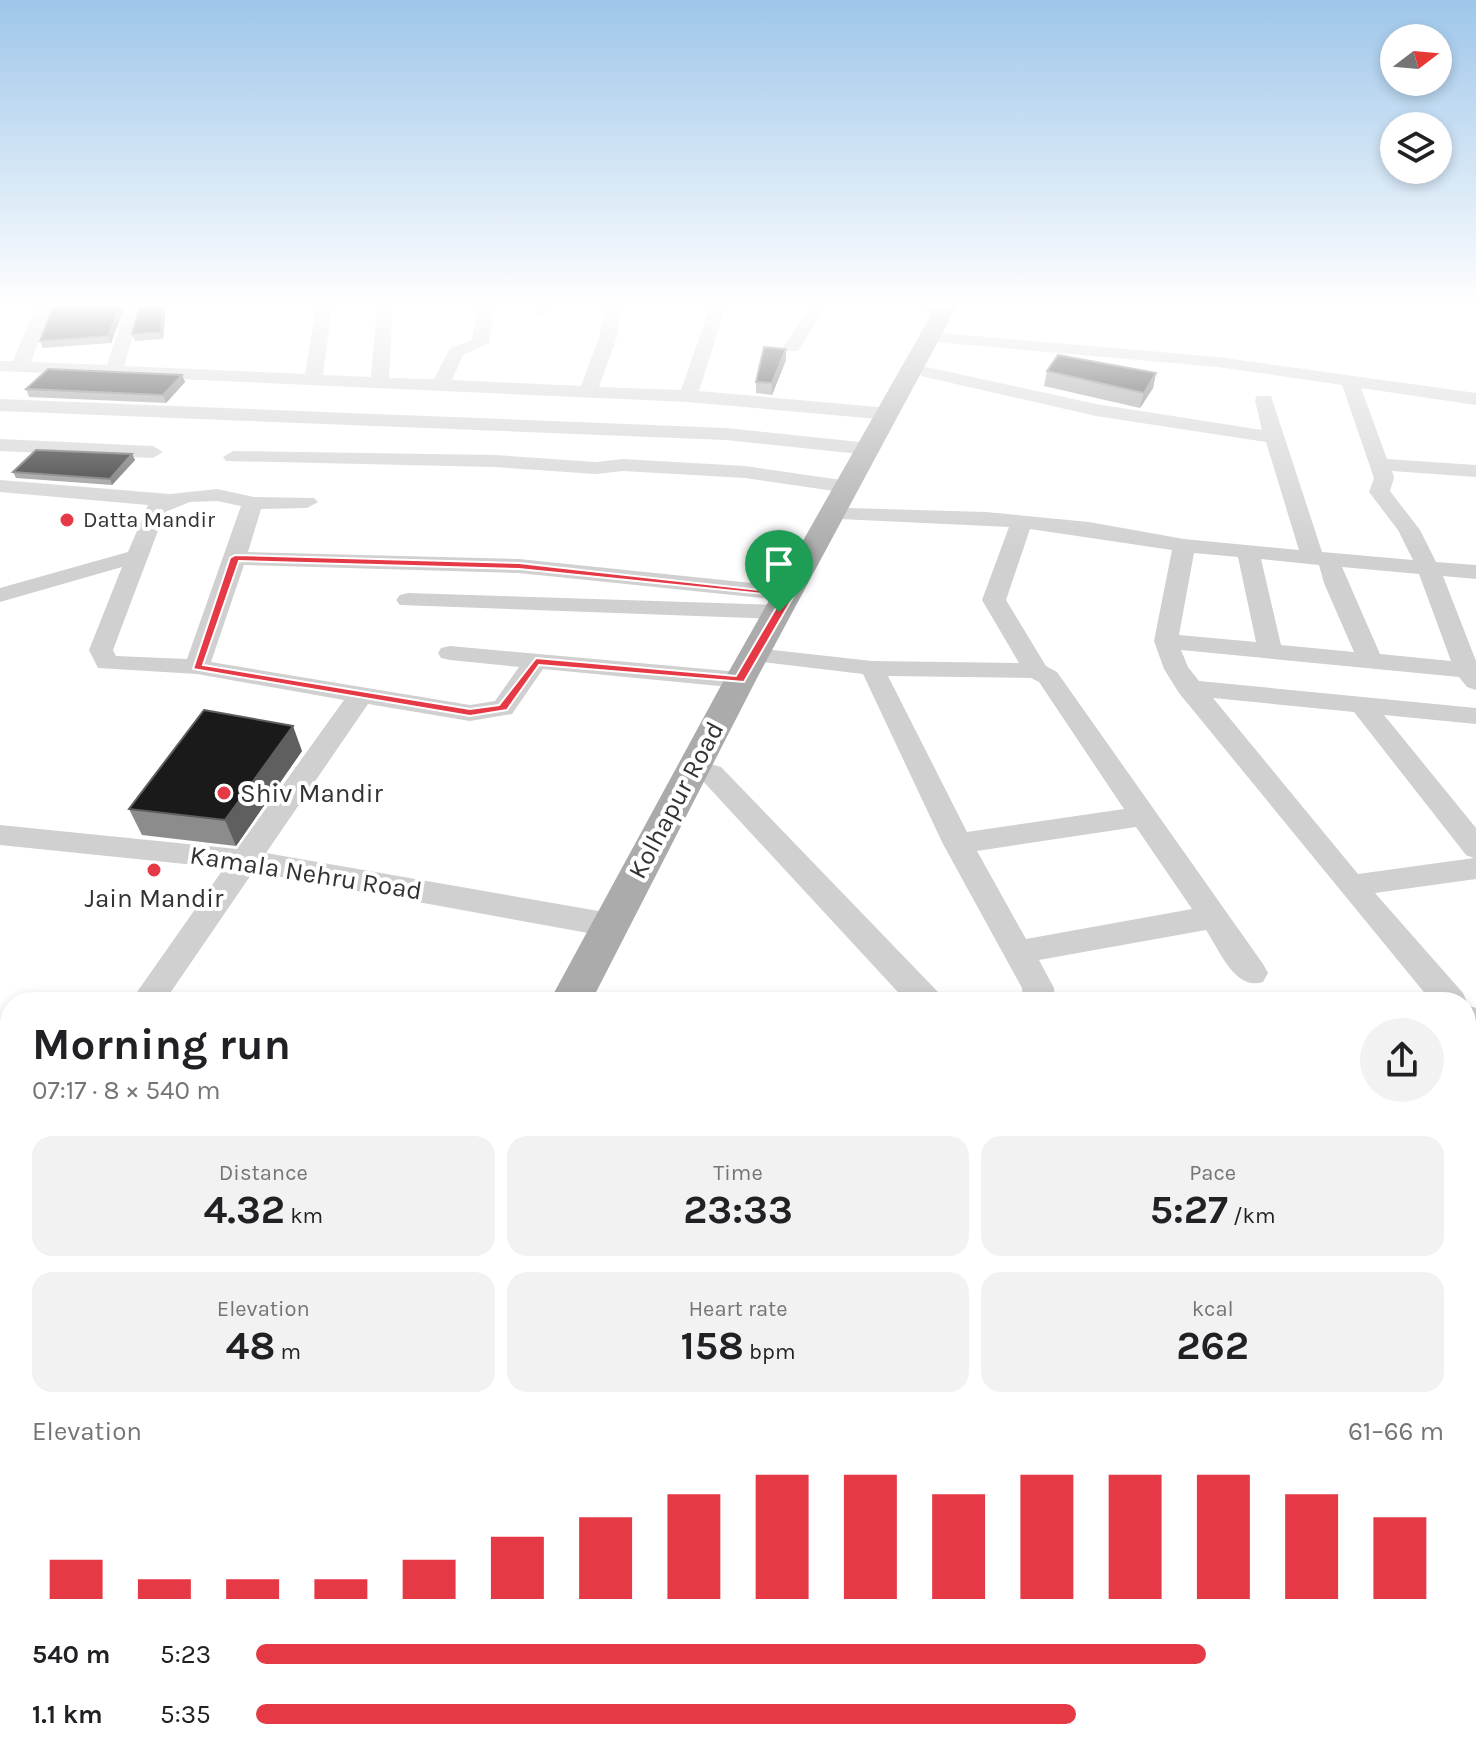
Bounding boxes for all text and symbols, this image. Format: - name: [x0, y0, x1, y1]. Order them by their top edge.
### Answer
- north arrow: [1380, 24, 1452, 96]
- map controls: [1380, 24, 1452, 184]
- button: layers: [1380, 112, 1452, 184]
- place label: Datta Mandir: [83, 507, 215, 533]
- marker: Datta Mandir: [58, 511, 76, 529]
- pin: [745, 530, 813, 612]
- icon: arrive: [757, 542, 801, 586]
- street label: Kolhapur Road: [622, 716, 730, 884]
- place label: Shiv Mandir: [240, 778, 384, 809]
- marker: Shiv Mandir: [215, 784, 233, 802]
- street label: Kamala Nehru Road: [188, 839, 424, 907]
- marker: Jain Mandir: [145, 861, 163, 879]
- place label: Jain Mandir: [85, 883, 224, 914]
- button: share: [1360, 1018, 1444, 1102]
- text: Morning run: [32, 1019, 291, 1070]
- text: 07:17 · 8 × 540 m: [32, 1075, 221, 1106]
- text: Distance: [219, 1160, 308, 1186]
- text: Time: [713, 1160, 763, 1186]
- text: Pace: [1189, 1160, 1236, 1186]
- text: 4.32: [203, 1186, 285, 1233]
- text: 23:33: [683, 1186, 793, 1233]
- text: 5:27: [1150, 1186, 1228, 1233]
- text: km: [285, 1203, 323, 1229]
- text: /km: [1228, 1203, 1276, 1229]
- text: Elevation: [217, 1296, 310, 1322]
- text: Heart rate: [688, 1296, 788, 1322]
- text: kcal: [1192, 1296, 1234, 1322]
- text: 48: [226, 1322, 275, 1369]
- text: 158: [680, 1322, 744, 1369]
- text: 262: [1176, 1322, 1249, 1369]
- text: m: [275, 1339, 301, 1365]
- text: bpm: [744, 1339, 796, 1365]
- text: Elevation: [32, 1416, 142, 1447]
- text: 61–66 m: [1348, 1416, 1444, 1447]
- text: 540 m: [32, 1639, 110, 1670]
- text: 5:23: [160, 1639, 211, 1670]
- text: 1.1 km: [32, 1699, 103, 1730]
- text: 5:35: [160, 1699, 211, 1730]

